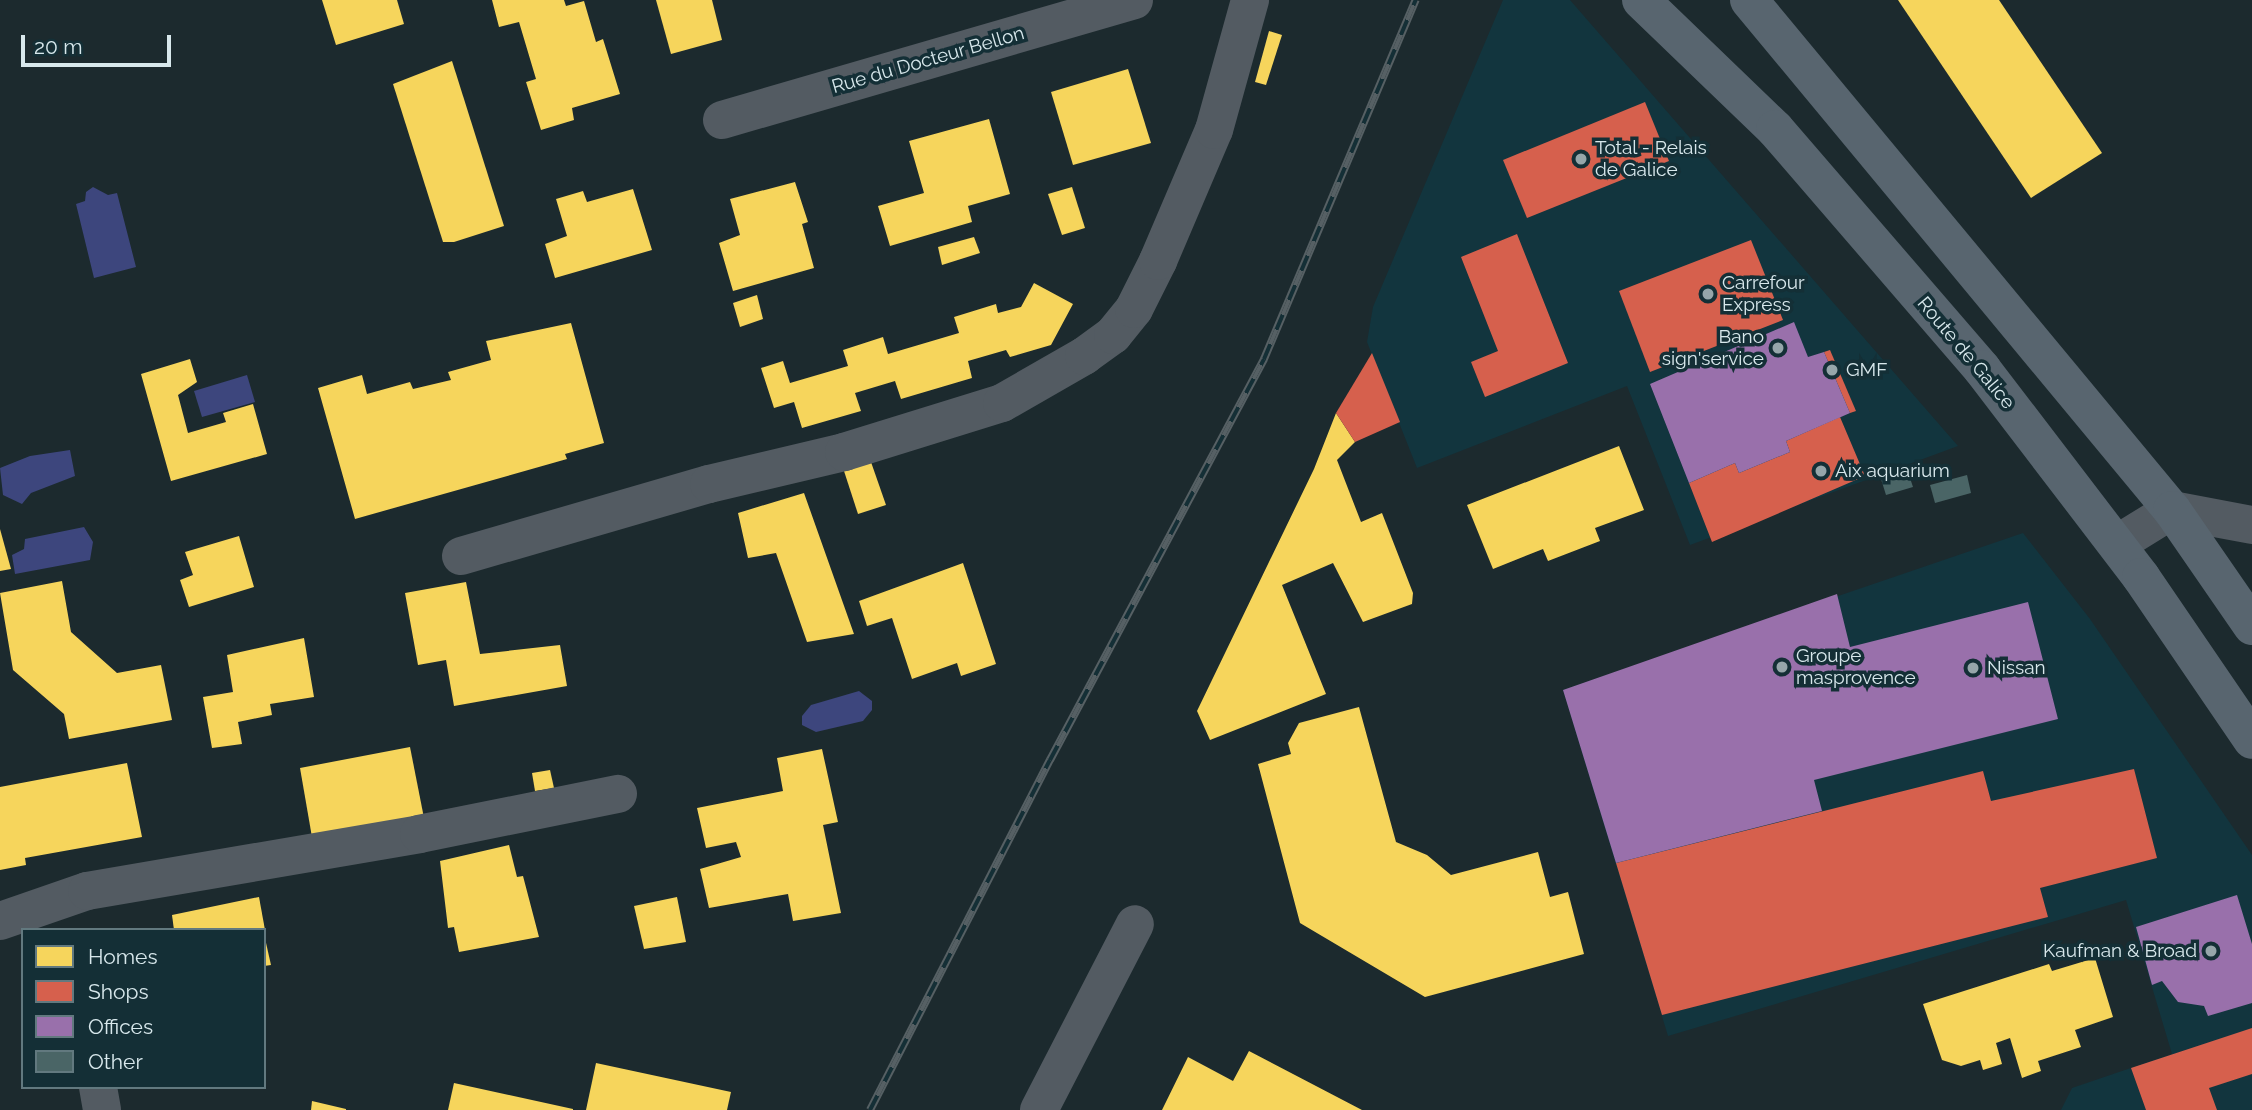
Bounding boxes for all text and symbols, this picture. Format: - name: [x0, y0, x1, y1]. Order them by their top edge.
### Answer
- scale bar: [24, 21, 175, 65]
- street label: Rue du Docteur Bellon: [829, 22, 1027, 98]
- text: 20 m: [34, 34, 82, 59]
- place label: Total - Relais de Galice: [1595, 137, 1707, 181]
- marker: Total - Relais de Galice: [1573, 151, 1589, 167]
- place label: Carrefour Express: [1722, 272, 1805, 316]
- marker: Carrefour Express: [1700, 286, 1716, 302]
- street label: Route de Galice: [1912, 292, 2020, 414]
- place label: Bano sign'service: [1662, 326, 1764, 370]
- marker: Bano sign'service: [1770, 340, 1786, 356]
- place label: GMF: [1846, 359, 1887, 381]
- marker: GMF: [1824, 362, 1840, 378]
- place label: Aix aquarium: [1835, 460, 1950, 482]
- marker: Aix aquarium: [1813, 463, 1829, 479]
- place label: Groupe masprovence: [1796, 645, 1916, 689]
- place label: Nissan: [1987, 657, 2046, 679]
- marker: Groupe masprovence: [1774, 659, 1790, 675]
- marker: Nissan: [1965, 660, 1981, 676]
- legend: [21, 928, 266, 1089]
- place label: Kaufman & Broad: [2043, 940, 2197, 962]
- marker: Kaufman & Broad: [2203, 943, 2219, 959]
- text: Homes: [88, 944, 158, 969]
- text: Shops: [88, 979, 149, 1004]
- text: Offices: [88, 1014, 153, 1039]
- text: Other: [88, 1049, 143, 1074]

